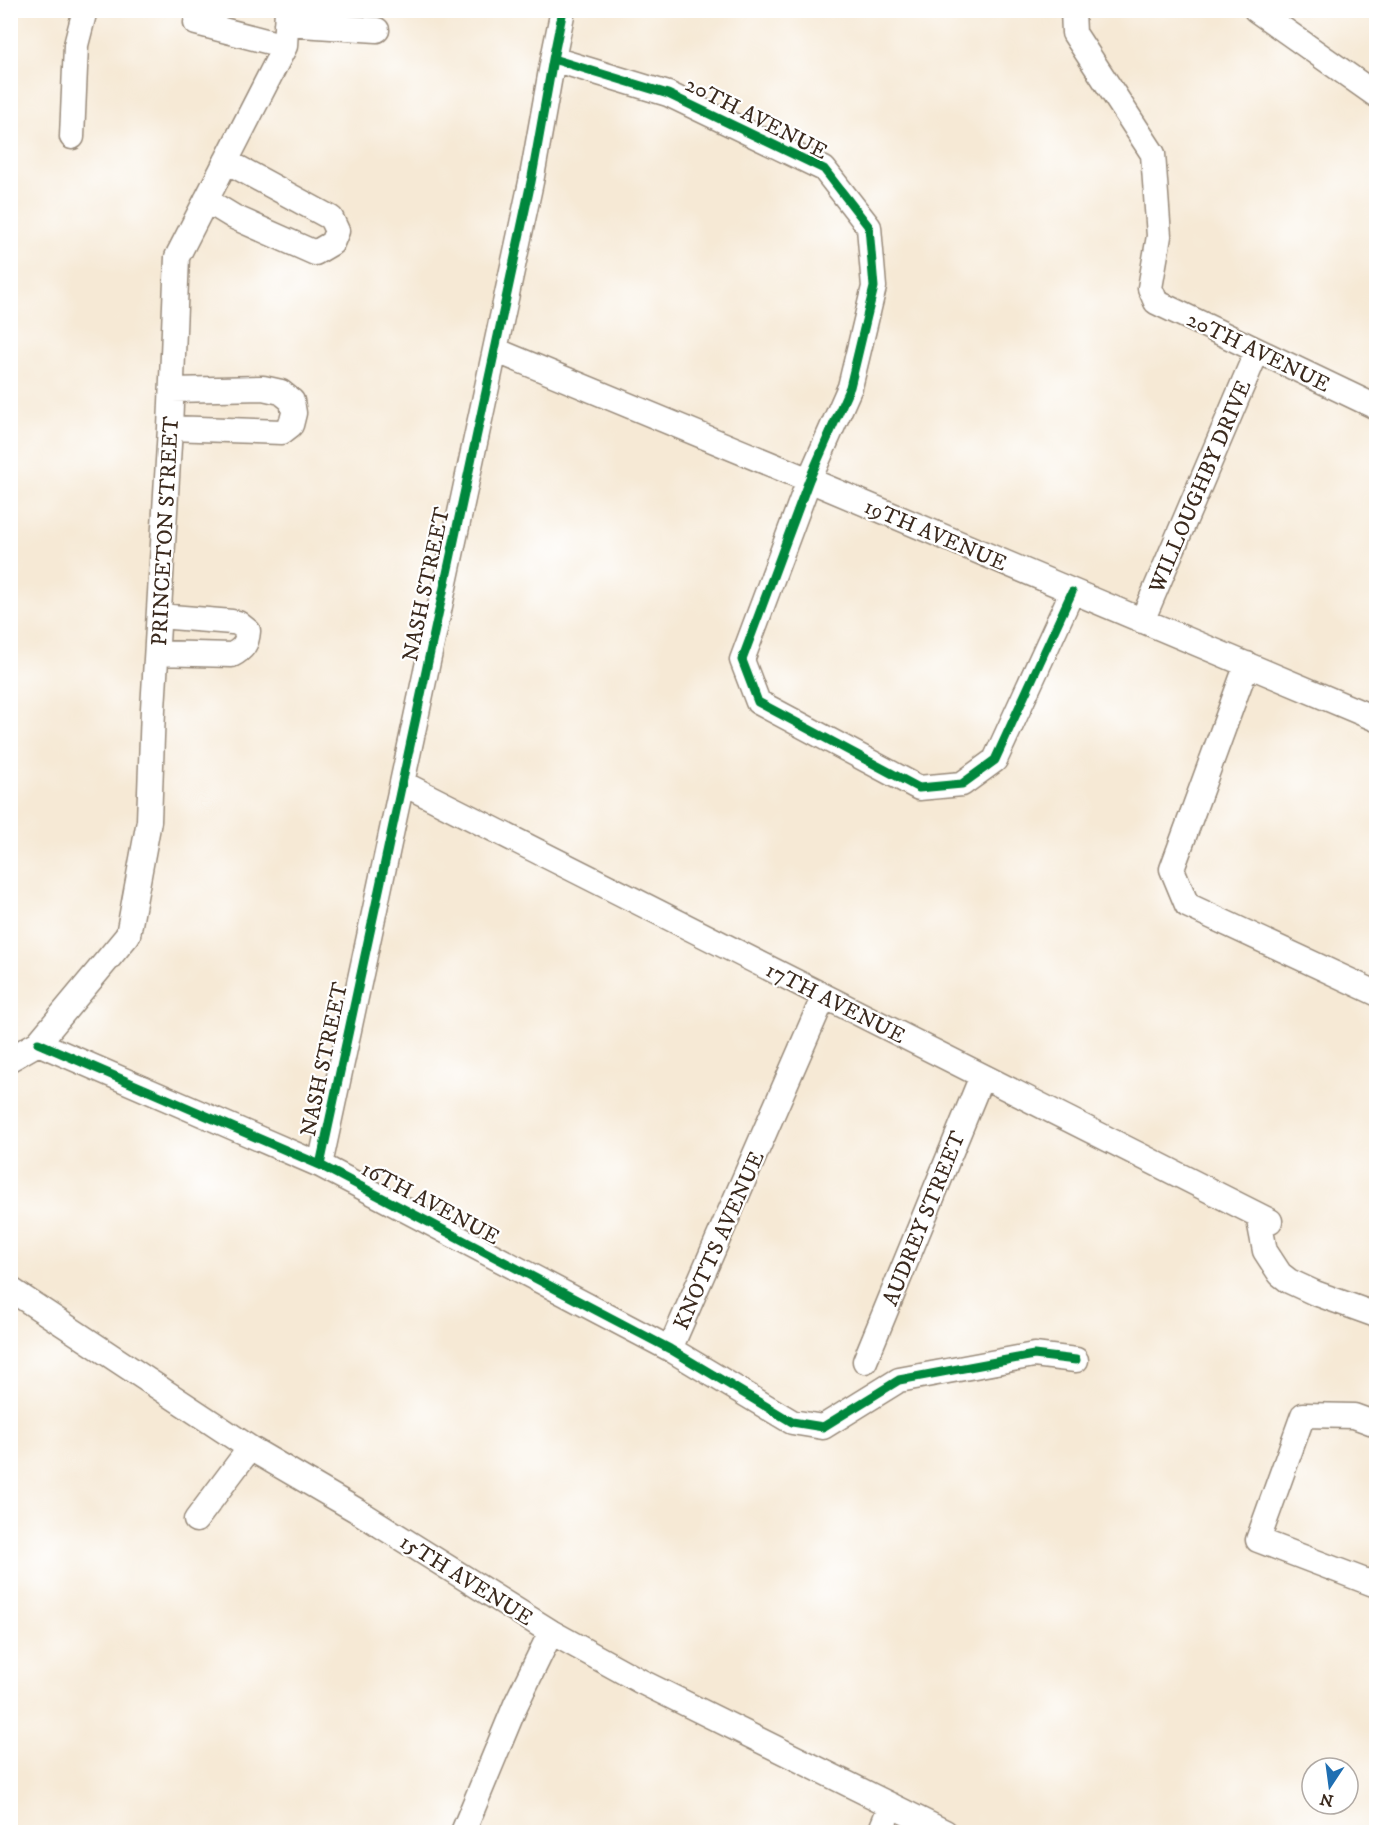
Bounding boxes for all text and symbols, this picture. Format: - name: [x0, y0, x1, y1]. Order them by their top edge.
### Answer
- street label: 20TH AVENUE: [681, 71, 832, 166]
- street label: 20TH AVENUE: [1182, 306, 1334, 399]
- street label: WILLOUGHBY DRIVE: [1143, 376, 1258, 598]
- street label: PRINCETON STREET: [146, 415, 185, 647]
- street label: 19TH AVENUE: [860, 493, 1011, 578]
- street label: NASH STREET: [397, 504, 456, 664]
- street label: 17TH AVENUE: [761, 957, 910, 1050]
- street label: NASH STREET: [295, 979, 354, 1139]
- street label: AUDREY STREET: [877, 1127, 972, 1310]
- street label: KNOTTS AVENUE: [668, 1147, 771, 1334]
- street label: 16TH AVENUE: [356, 1156, 504, 1251]
- street label: 15TH AVENUE: [394, 1528, 538, 1632]
- north arrow: [1300, 1756, 1360, 1816]
- text: N: [1318, 1788, 1336, 1811]

